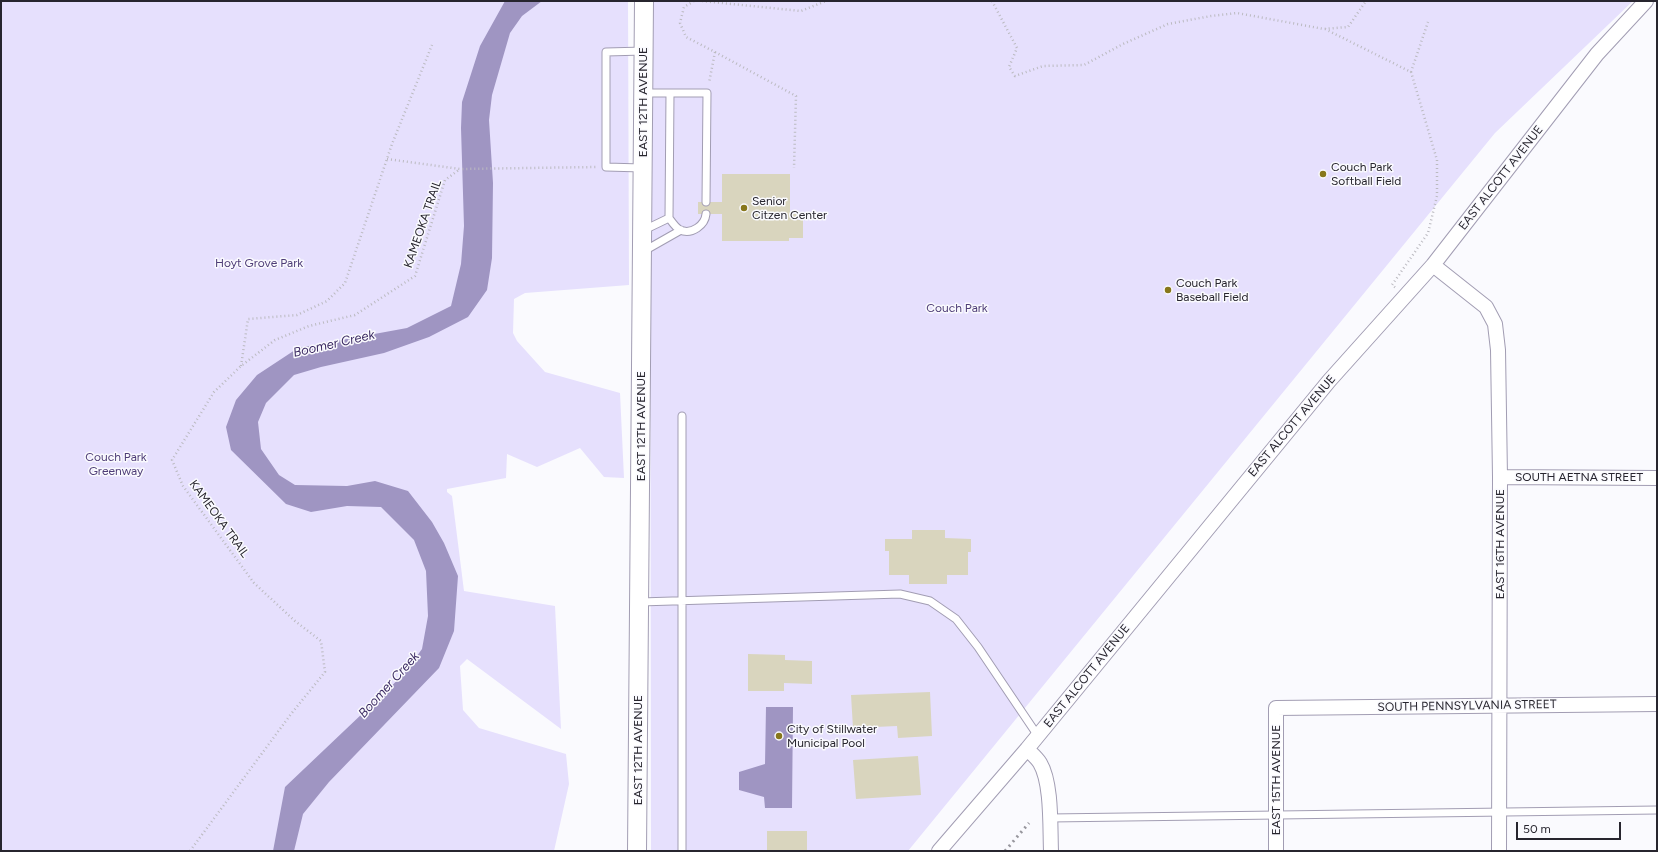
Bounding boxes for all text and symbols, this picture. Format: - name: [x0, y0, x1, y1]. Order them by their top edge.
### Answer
- street label: EAST 12TH AVENUE: [636, 47, 650, 157]
- street label: EAST ALCOTT AVENUE: [1456, 123, 1546, 233]
- place label: Couch Park Softball Field: [1331, 160, 1401, 188]
- marker: Couch Park Softball Field: [1318, 169, 1328, 179]
- street label: KAMEOKA TRAIL: [401, 178, 445, 270]
- place label: Senior Citzen Center: [752, 194, 827, 222]
- marker: Senior Citzen Center: [739, 203, 749, 213]
- park label: Hoyt Grove Park: [215, 256, 303, 270]
- place label: Couch Park Baseball Field: [1176, 276, 1249, 304]
- marker: Couch Park Baseball Field: [1163, 285, 1173, 295]
- park label: Couch Park: [926, 301, 988, 315]
- water label: Boomer Creek: [292, 327, 376, 361]
- street label: EAST 12TH AVENUE: [634, 371, 648, 481]
- street label: EAST ALCOTT AVENUE: [1245, 372, 1339, 480]
- park label: Couch Park Greenway: [85, 450, 147, 478]
- street label: SOUTH AETNA STREET: [1515, 470, 1643, 484]
- street label: KAMEOKA TRAIL: [186, 477, 252, 561]
- street label: EAST 16TH AVENUE: [1493, 489, 1507, 599]
- street label: EAST ALCOTT AVENUE: [1041, 622, 1133, 730]
- water label: Boomer Creek: [355, 649, 423, 721]
- street label: EAST 12TH AVENUE: [631, 695, 645, 805]
- street label: SOUTH PENNSYLVANIA STREET: [1377, 697, 1557, 715]
- place label: City of Stillwater Municipal Pool: [787, 722, 877, 750]
- street label: EAST 15TH AVENUE: [1269, 725, 1283, 835]
- marker: City of Stillwater Municipal Pool: [774, 731, 784, 741]
- scale bar: [1518, 814, 1623, 840]
- text: 50 m: [1523, 822, 1551, 836]

